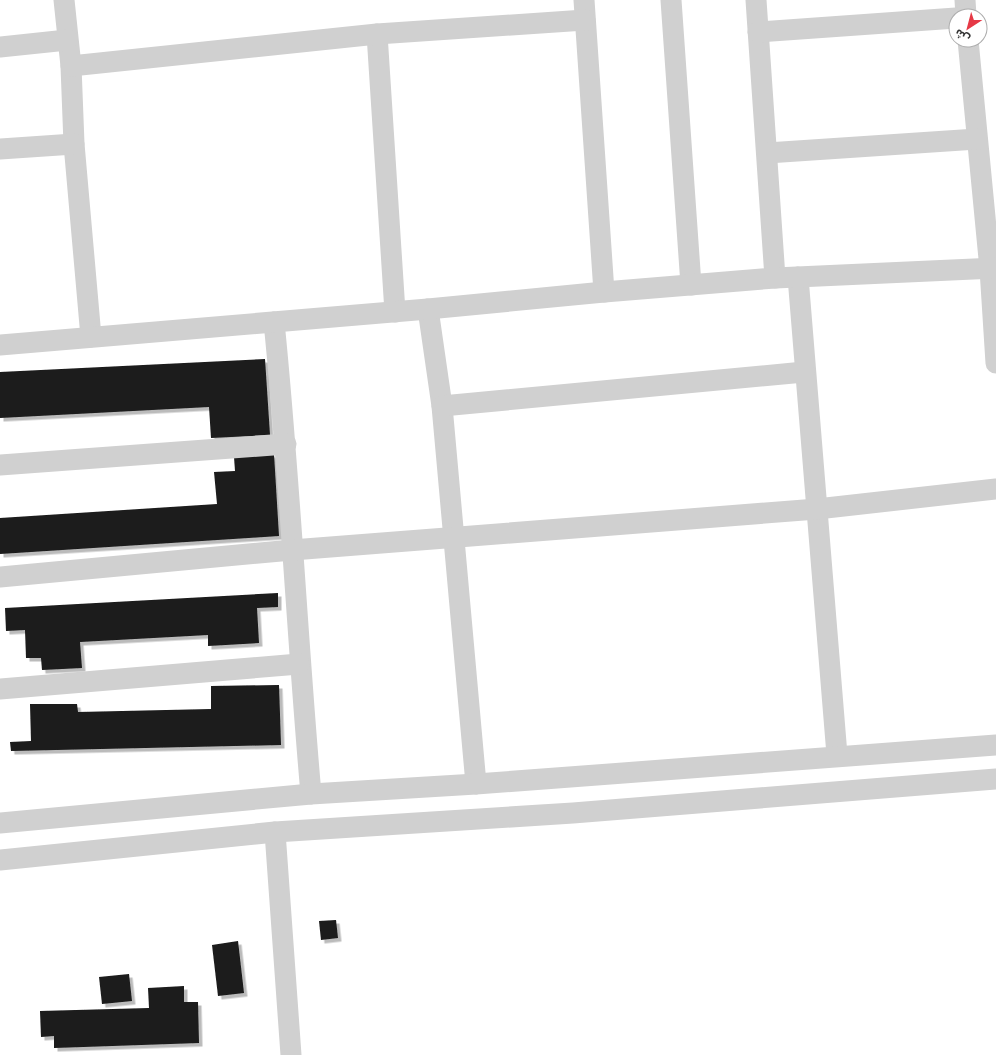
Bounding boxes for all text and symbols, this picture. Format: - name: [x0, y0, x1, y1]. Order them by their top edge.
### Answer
- north arrow: [948, 8, 988, 48]
- text: ش: [952, 26, 972, 45]

